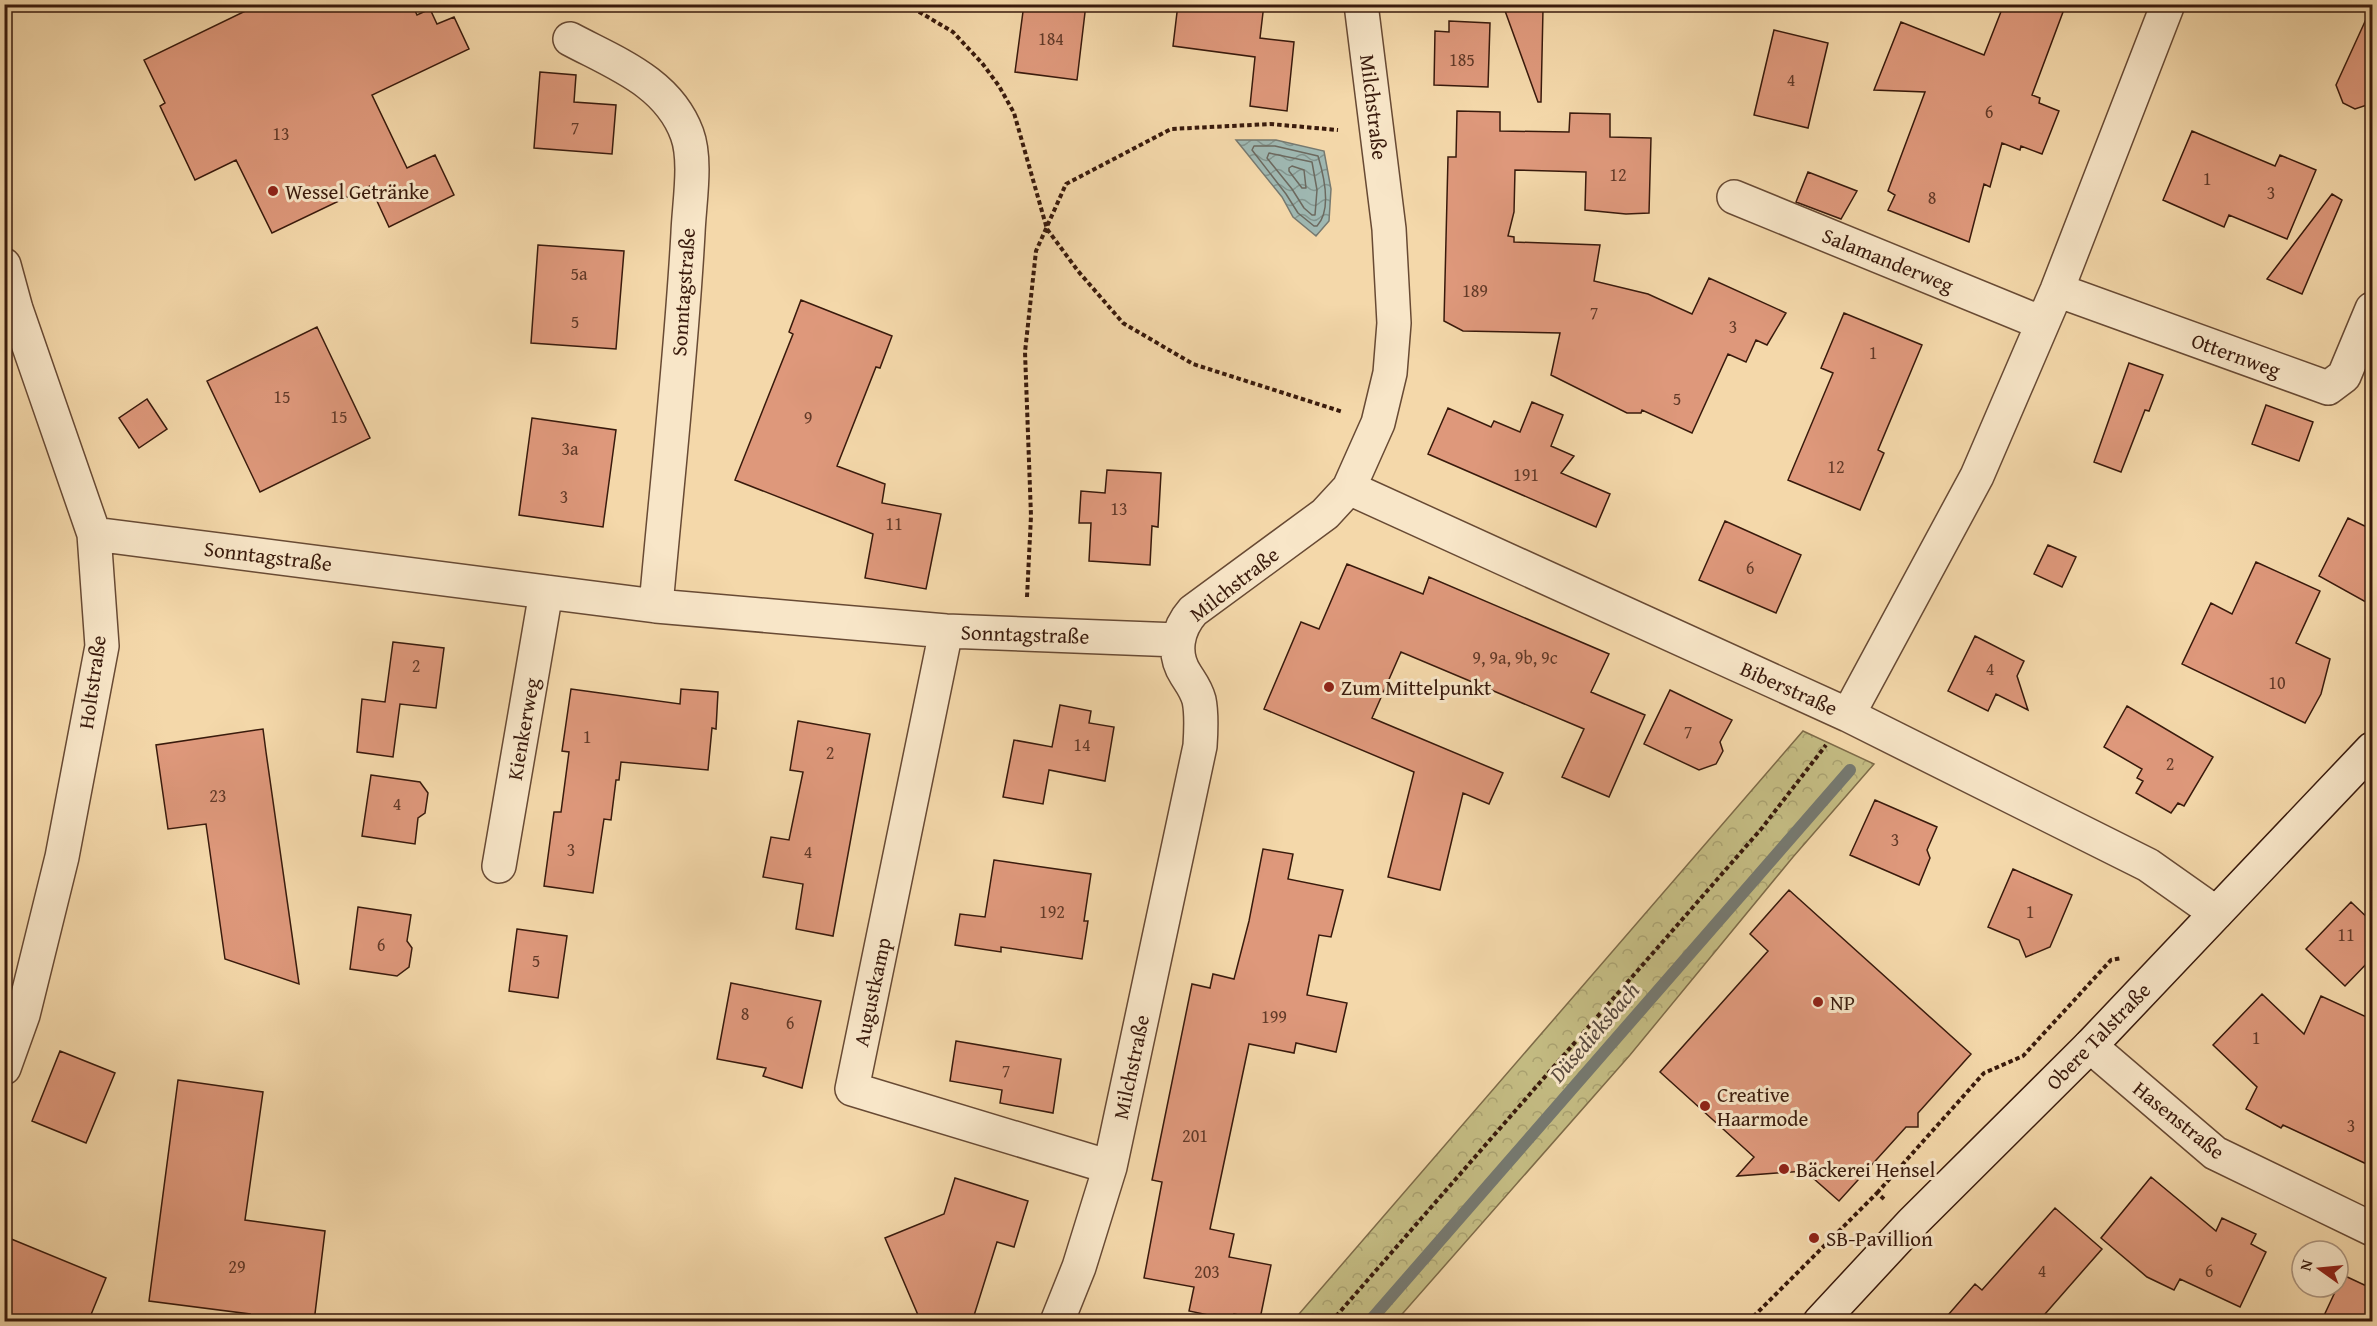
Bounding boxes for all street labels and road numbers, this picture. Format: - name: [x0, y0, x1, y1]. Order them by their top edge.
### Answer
- street label: Milchstraße: [1352, 52, 1396, 162]
- street label: Salamanderweg: [1818, 220, 1959, 301]
- street label: Sonntagstraße: [663, 227, 703, 357]
- street label: Otternweg: [2187, 325, 2285, 386]
- street label: Sonntagstraße: [202, 533, 334, 579]
- street label: Milchstraße: [1183, 539, 1285, 629]
- street label: Sonntagstraße: [960, 616, 1090, 652]
- street label: Holtstraße: [70, 633, 114, 731]
- street label: Biberstraße: [1735, 653, 1843, 723]
- street label: Kienkerweg: [499, 675, 547, 783]
- street label: Augustkamp: [845, 935, 899, 1049]
- street label: Obere Talstraße: [2038, 975, 2158, 1097]
- street label: Milchstraße: [1105, 1012, 1157, 1122]
- street label: Hasenstraße: [2126, 1073, 2232, 1167]

